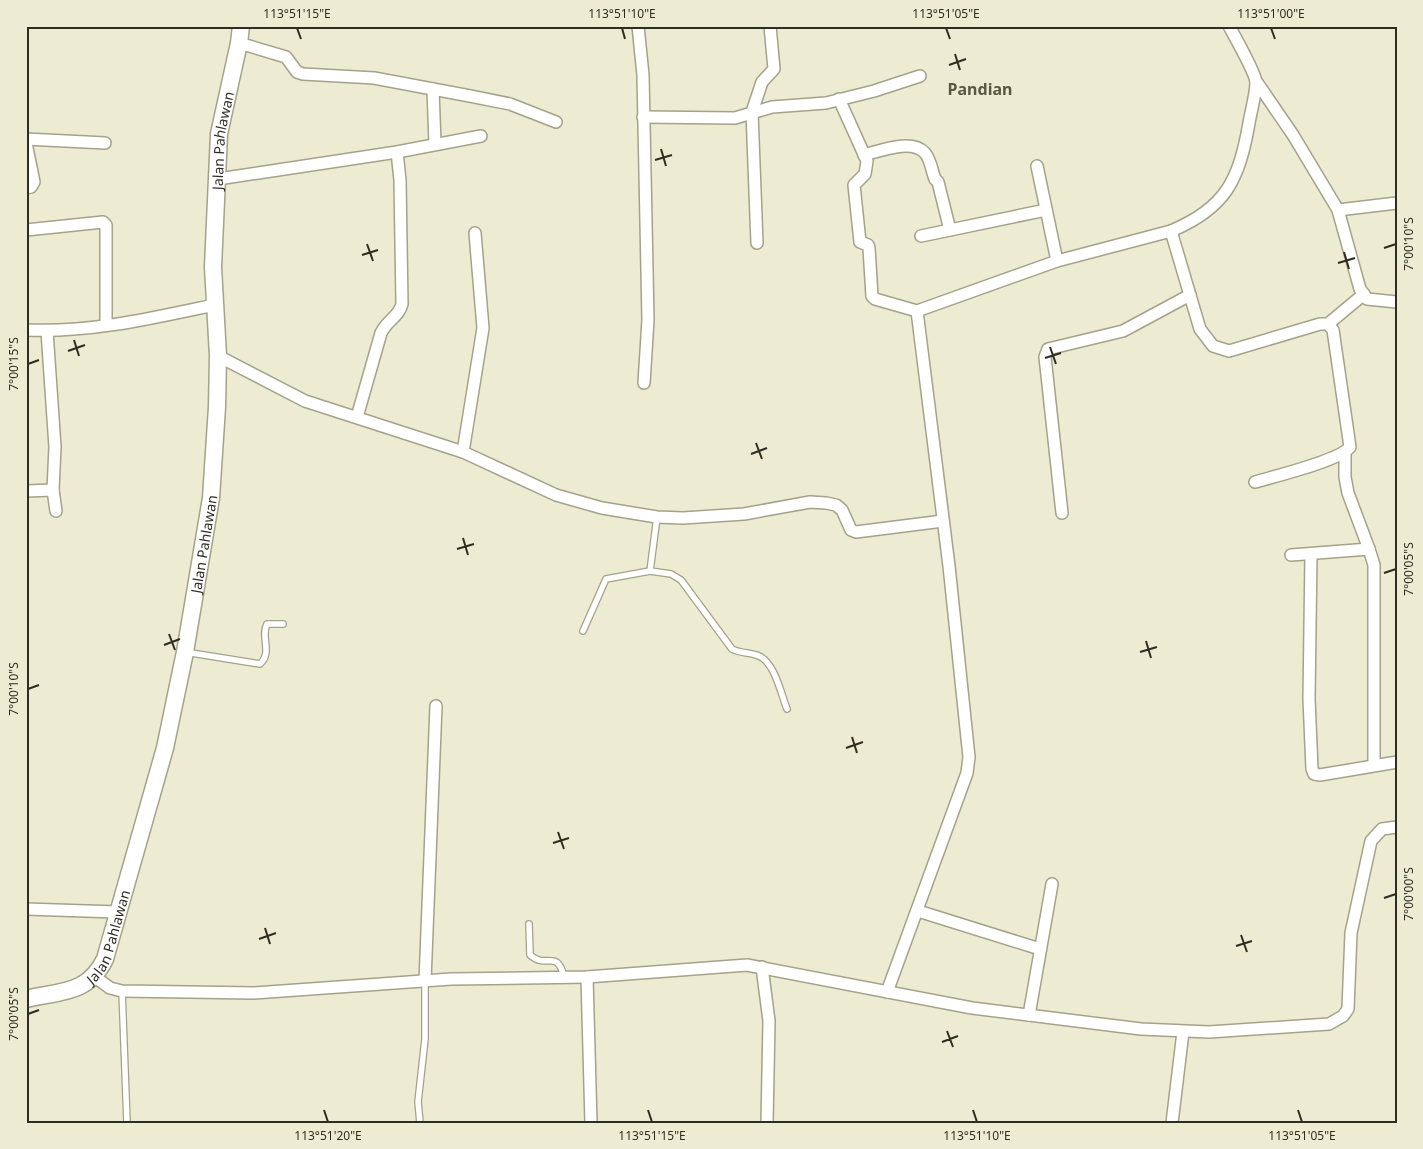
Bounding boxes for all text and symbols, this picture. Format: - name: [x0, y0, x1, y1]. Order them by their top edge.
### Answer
- text: 113°51'15"E: [263, 5, 331, 22]
- text: 113°51'10"E: [588, 5, 656, 22]
- text: 113°51'05"E: [912, 5, 980, 22]
- text: 113°51'00"E: [1237, 5, 1305, 22]
- district label: Pandian: [948, 78, 1012, 100]
- street label: Jalan Pahlawan: [207, 89, 238, 192]
- text: 7°00'10"S: [1400, 217, 1417, 271]
- text: 7°00'15"S: [5, 337, 22, 391]
- street label: Jalan Pahlawan: [185, 493, 221, 597]
- text: 7°00'05"S: [1400, 542, 1417, 596]
- text: 7°00'10"S: [5, 662, 22, 716]
- text: 7°00'00"S: [1400, 867, 1417, 921]
- street label: Jalan Pahlawan: [80, 887, 134, 989]
- text: 7°00'05"S: [5, 987, 22, 1041]
- text: 113°51'20"E: [294, 1127, 362, 1144]
- text: 113°51'15"E: [618, 1127, 686, 1144]
- text: 113°51'10"E: [943, 1127, 1011, 1144]
- text: 113°51'05"E: [1268, 1127, 1336, 1144]

